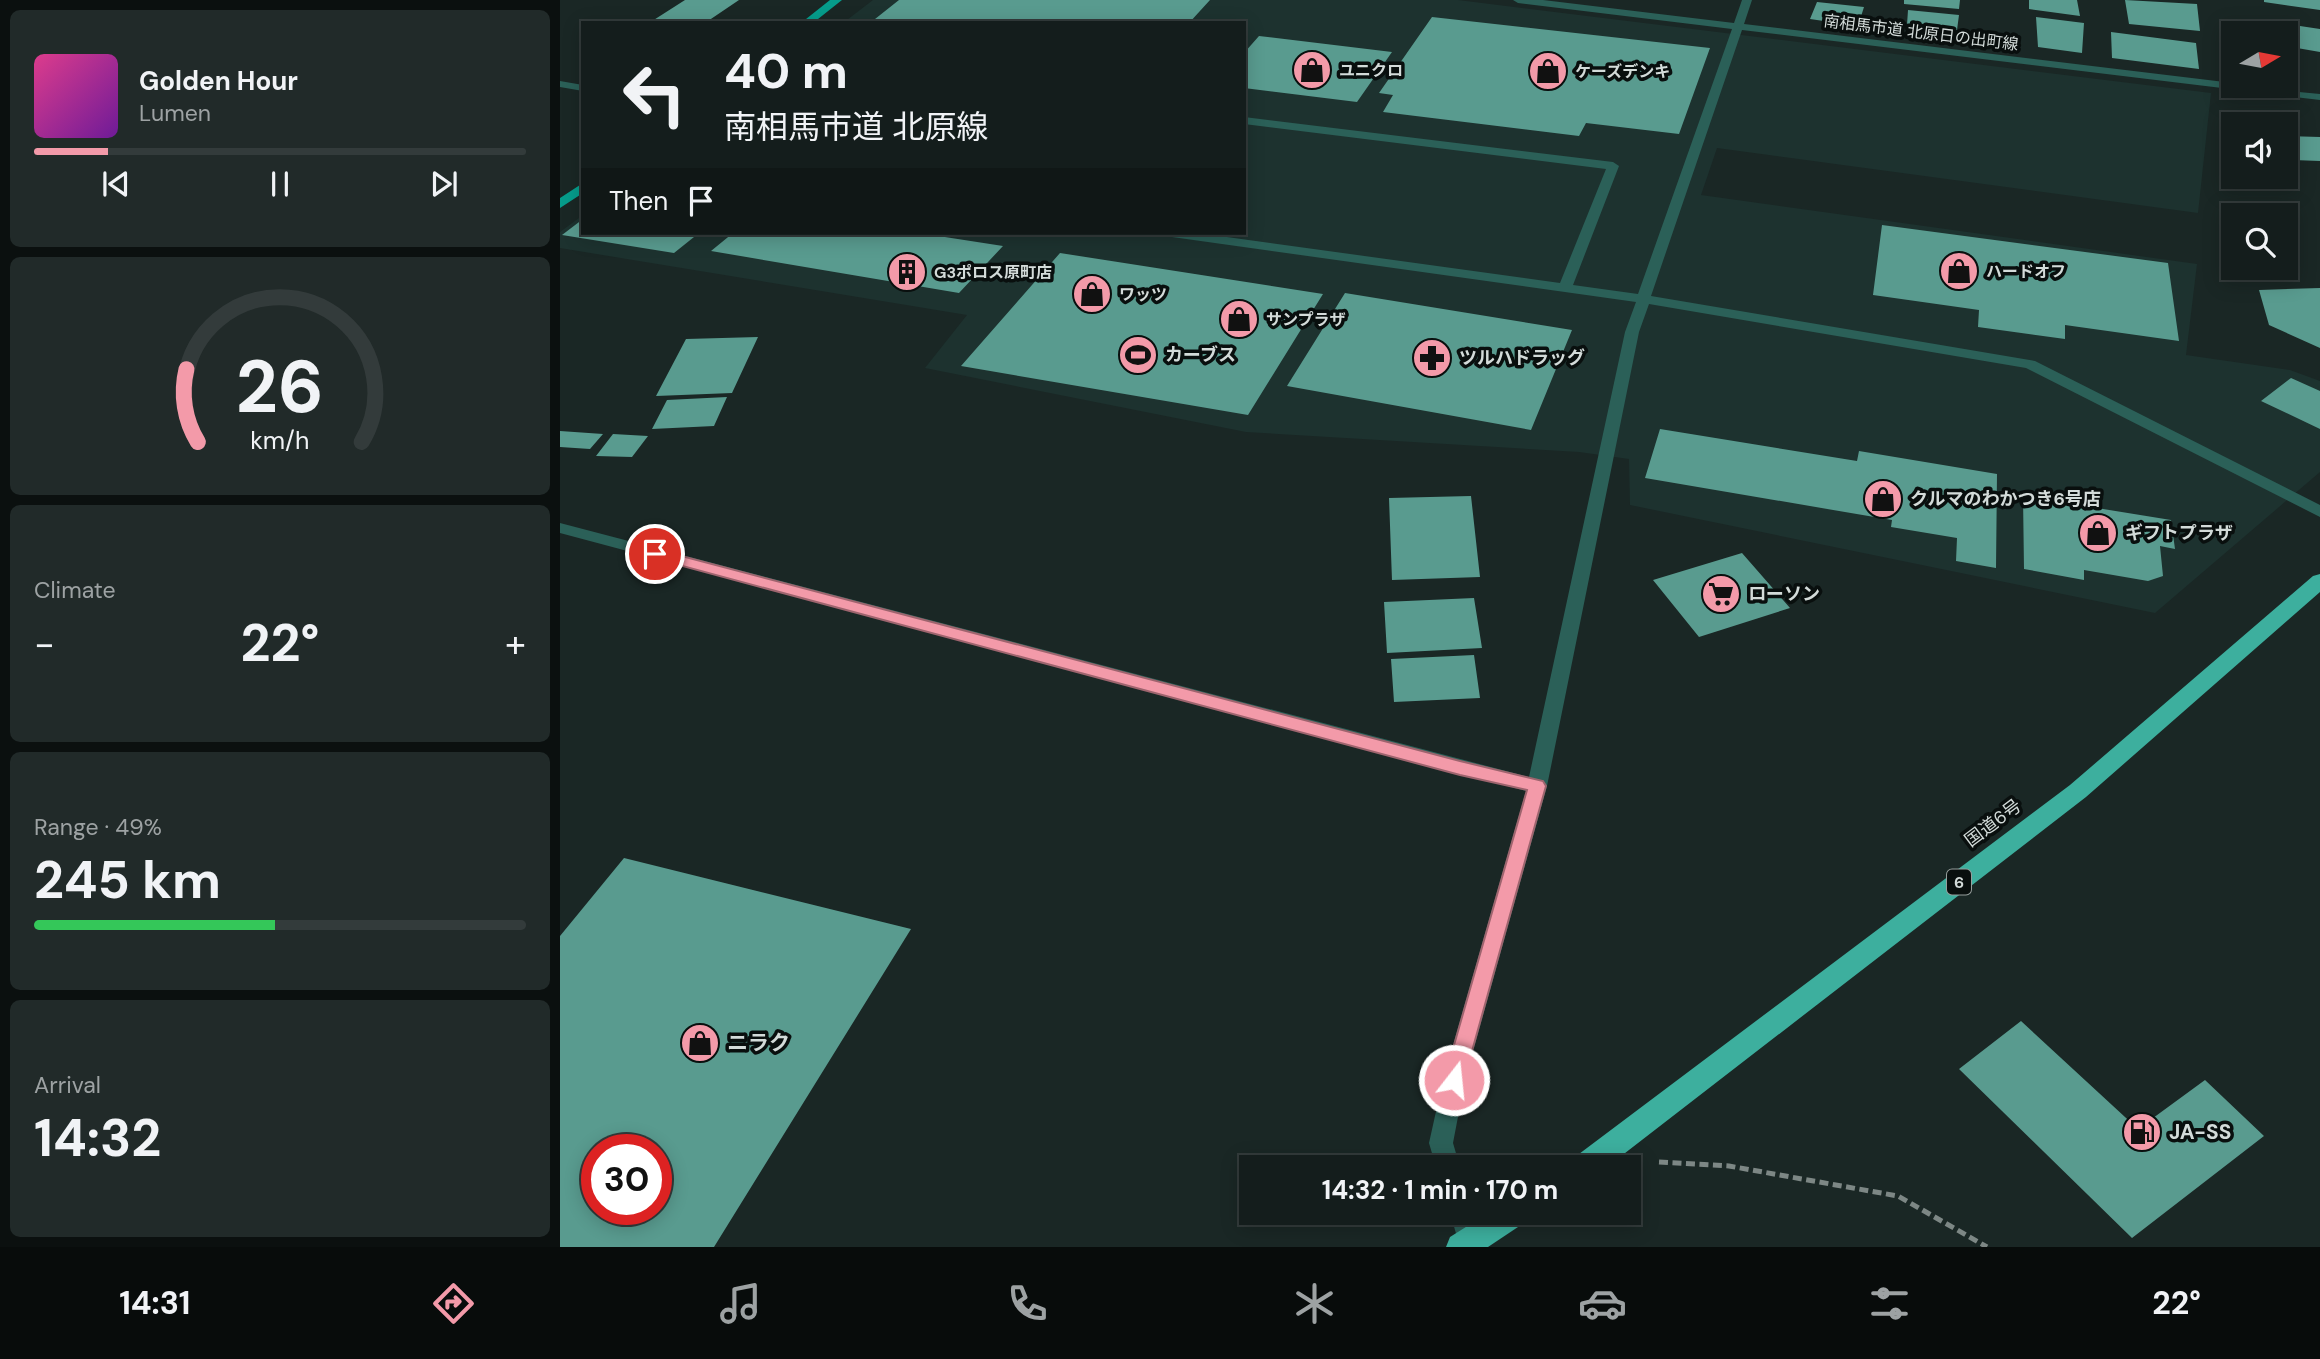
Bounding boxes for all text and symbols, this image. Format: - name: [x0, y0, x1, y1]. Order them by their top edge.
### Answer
- street label: 南相馬市道 北原日の出町線: [1822, 10, 2020, 55]
- north arrow: [2221, 21, 2298, 98]
- map controls: [2221, 21, 2298, 280]
- text: 40 m: [724, 39, 848, 103]
- icon: left: [609, 49, 700, 140]
- shop icon: ユニクロ: [1291, 49, 1333, 91]
- shop icon: ケーズデンキ: [1527, 50, 1569, 92]
- place label: ユニクロ: [1339, 60, 1403, 81]
- place label: ケーズデンキ: [1575, 61, 1670, 82]
- text: Golden Hour: [139, 64, 298, 98]
- text: Lumen: [139, 98, 211, 128]
- text: 南相馬市道 北原線: [724, 106, 989, 148]
- button: sound: [2221, 112, 2298, 189]
- icon: previous: [97, 165, 135, 203]
- icon: pause: [261, 165, 299, 203]
- icon: next: [425, 165, 463, 203]
- icon: arrive: [682, 182, 720, 220]
- text: Then: [609, 184, 668, 218]
- button: search: [2221, 203, 2298, 280]
- shop icon: ハードオフ: [1938, 250, 1980, 292]
- building icon: G3ポロス原町店: [886, 251, 928, 293]
- place label: ハードオフ: [1986, 261, 2066, 282]
- place label: G3ポロス原町店: [934, 262, 1052, 283]
- shop icon: ワッツ: [1071, 273, 1113, 315]
- place label: ワッツ: [1119, 284, 1167, 305]
- shop icon: サンプラザ: [1218, 298, 1260, 340]
- place label: サンプラザ: [1266, 309, 1346, 330]
- sports icon: カーブス: [1117, 334, 1159, 376]
- pharmacy icon: ツルハドラッグ: [1411, 337, 1453, 379]
- text: 26: [236, 341, 324, 436]
- place label: カーブス: [1165, 343, 1236, 367]
- place label: ツルハドラッグ: [1459, 346, 1585, 370]
- text: km/h: [250, 424, 310, 457]
- shop icon: クルマのわかつき6号店: [1862, 478, 1904, 520]
- place label: クルマのわかつき6号店: [1910, 487, 2101, 511]
- shop icon: ギフトプラザ: [2077, 512, 2119, 554]
- place label: ギフトプラザ: [2125, 521, 2233, 545]
- pin: [625, 524, 685, 584]
- icon: arrive: [636, 535, 674, 573]
- supermarket icon: ローソン: [1700, 573, 1742, 615]
- text: Climate: [34, 575, 116, 605]
- place label: ローソン: [1748, 582, 1820, 606]
- text: 22°: [241, 609, 319, 677]
- text: −: [34, 619, 55, 669]
- text: +: [505, 619, 526, 669]
- street label: 国道6号: [1960, 794, 2026, 852]
- text: Range · 49%: [34, 812, 162, 842]
- text: 245 km: [34, 846, 221, 914]
- road number: 6: [1947, 870, 1971, 894]
- shop icon: ニラク: [679, 1022, 721, 1064]
- place label: ニラク: [727, 1029, 790, 1057]
- position arrow: [1417, 1043, 1491, 1117]
- text: Arrival: [34, 1070, 101, 1100]
- text: 14:32: [34, 1104, 161, 1172]
- fuel station icon: JA-SS: [2121, 1111, 2163, 1153]
- place label: JA-SS: [2169, 1118, 2231, 1146]
- speed limit sign: 30: [581, 1134, 672, 1225]
- text: 14:32 · 1 min · 170 m: [1322, 1173, 1558, 1207]
- icon: directions: [429, 1279, 478, 1328]
- icon: music: [716, 1279, 765, 1328]
- icon: phone: [1003, 1279, 1052, 1328]
- icon: climate: [1290, 1279, 1339, 1328]
- icon: car: [1578, 1279, 1627, 1328]
- icon: filters: [1865, 1279, 1914, 1328]
- text: 14:31: [119, 1282, 190, 1324]
- text: 22°: [2152, 1282, 2201, 1324]

